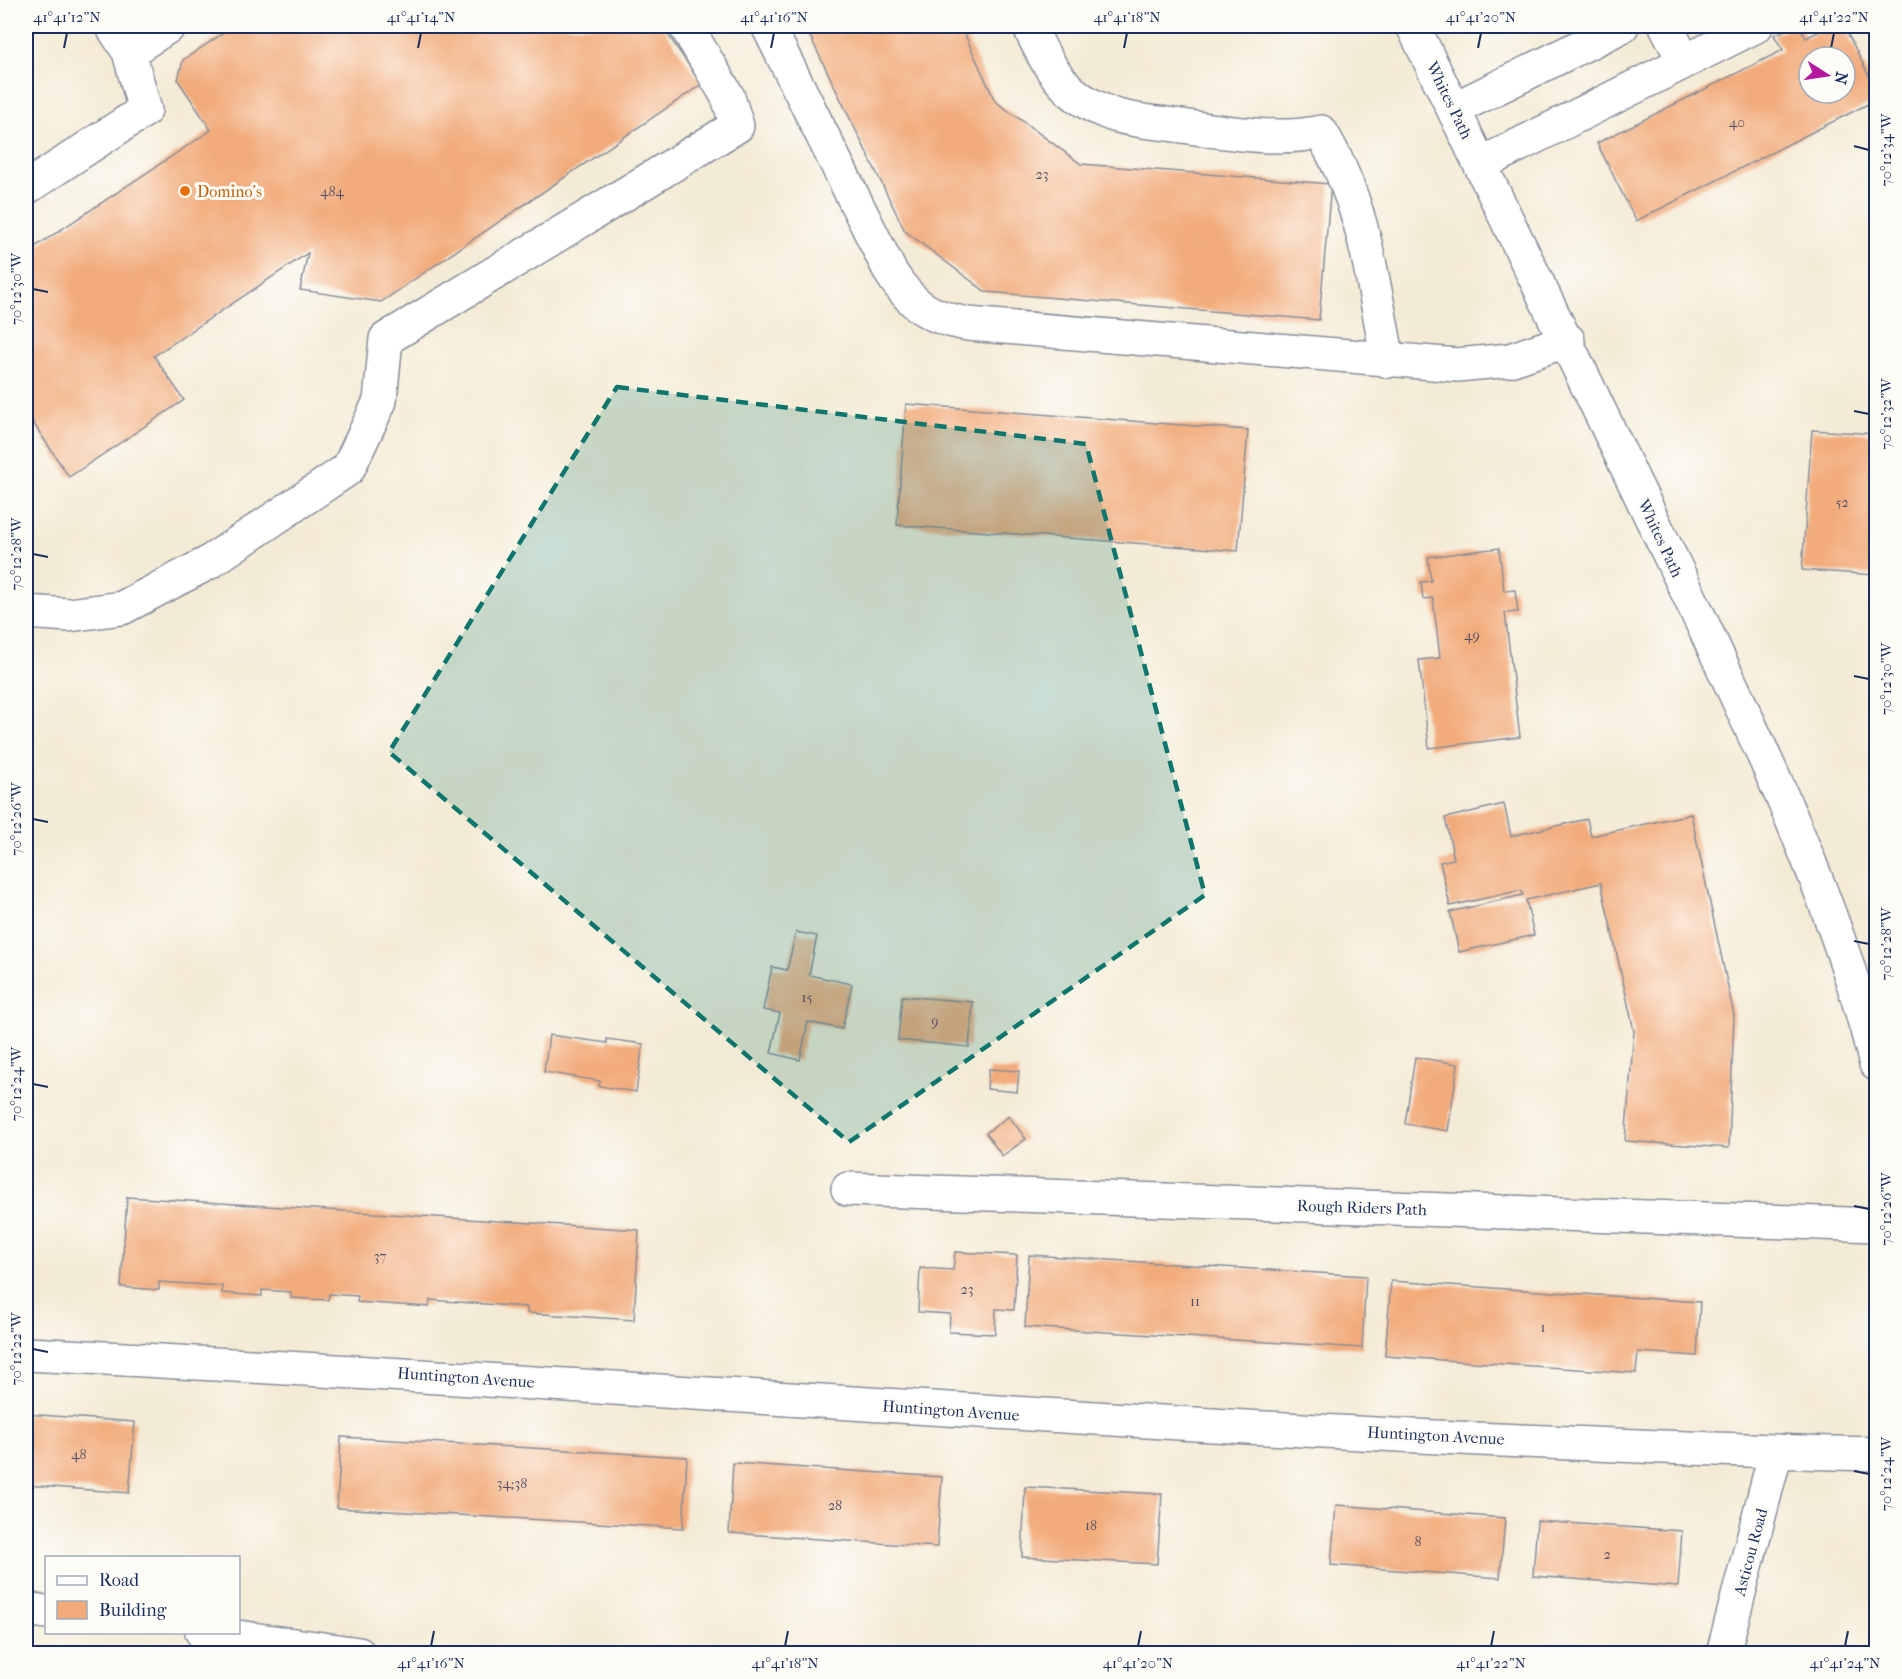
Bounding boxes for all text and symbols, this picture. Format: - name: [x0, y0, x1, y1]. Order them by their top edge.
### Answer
- text: 41°41'12"N: [33, 8, 101, 26]
- text: 41°41'14"N: [387, 8, 456, 26]
- text: 41°41'16"N: [740, 8, 808, 26]
- text: 41°41'18"N: [1093, 8, 1161, 26]
- text: 41°41'20"N: [1446, 8, 1517, 26]
- text: 41°41'22"N: [1799, 8, 1869, 26]
- north arrow: [1797, 45, 1857, 105]
- street label: Whites Path: [1422, 57, 1476, 142]
- text: N: [1830, 70, 1852, 87]
- text: 70°12'34"W: [1877, 112, 1895, 186]
- house number: 40: [1729, 114, 1745, 131]
- house number: 23: [1036, 166, 1048, 183]
- place label: Domino's: [197, 182, 262, 201]
- house number: 484: [320, 183, 344, 200]
- marker: Domino's: [178, 184, 192, 198]
- text: 70°12'30"W: [7, 252, 25, 325]
- text: 70°12'32"W: [1877, 377, 1895, 450]
- house number: 52: [1835, 494, 1849, 511]
- street label: Whites Path: [1634, 495, 1687, 580]
- text: 70°12'28"W: [7, 516, 25, 591]
- house number: 49: [1464, 627, 1480, 644]
- text: 70°12'30"W: [1877, 642, 1895, 715]
- text: 70°12'26"W: [7, 781, 25, 856]
- text: 70°12'28"W: [1877, 906, 1895, 981]
- house number: 15: [802, 989, 813, 1006]
- house number: 9: [931, 1013, 939, 1030]
- text: 70°12'24"W: [7, 1046, 25, 1121]
- text: 70°12'26"W: [1877, 1171, 1895, 1246]
- street label: Rough Riders Path: [1297, 1196, 1427, 1219]
- house number: 37: [374, 1248, 386, 1265]
- house number: 23: [961, 1281, 973, 1298]
- house number: 11: [1190, 1293, 1200, 1310]
- text: 70°12'22"W: [7, 1311, 25, 1386]
- house number: 1: [1541, 1319, 1546, 1336]
- street label: Huntington Avenue: [397, 1363, 535, 1392]
- street label: Huntington Avenue: [882, 1396, 1020, 1425]
- street label: Huntington Avenue: [1367, 1422, 1505, 1449]
- text: 70°12'24"W: [1877, 1436, 1895, 1511]
- house number: 48: [71, 1446, 87, 1463]
- house number: 34;38: [497, 1475, 527, 1492]
- house number: 28: [828, 1497, 842, 1514]
- street label: Asticou Road: [1729, 1506, 1771, 1599]
- house number: 18: [1085, 1517, 1097, 1534]
- house number: 8: [1414, 1533, 1422, 1550]
- house number: 2: [1603, 1546, 1611, 1563]
- legend: [45, 1556, 240, 1634]
- text: Road: [99, 1570, 139, 1591]
- text: Building: [99, 1600, 167, 1621]
- text: 41°41'16"N: [397, 1654, 465, 1672]
- text: 41°41'18"N: [751, 1654, 819, 1672]
- text: 41°41'20"N: [1103, 1654, 1174, 1672]
- text: 41°41'22"N: [1456, 1654, 1526, 1672]
- text: 41°41'24"N: [1810, 1654, 1881, 1672]

